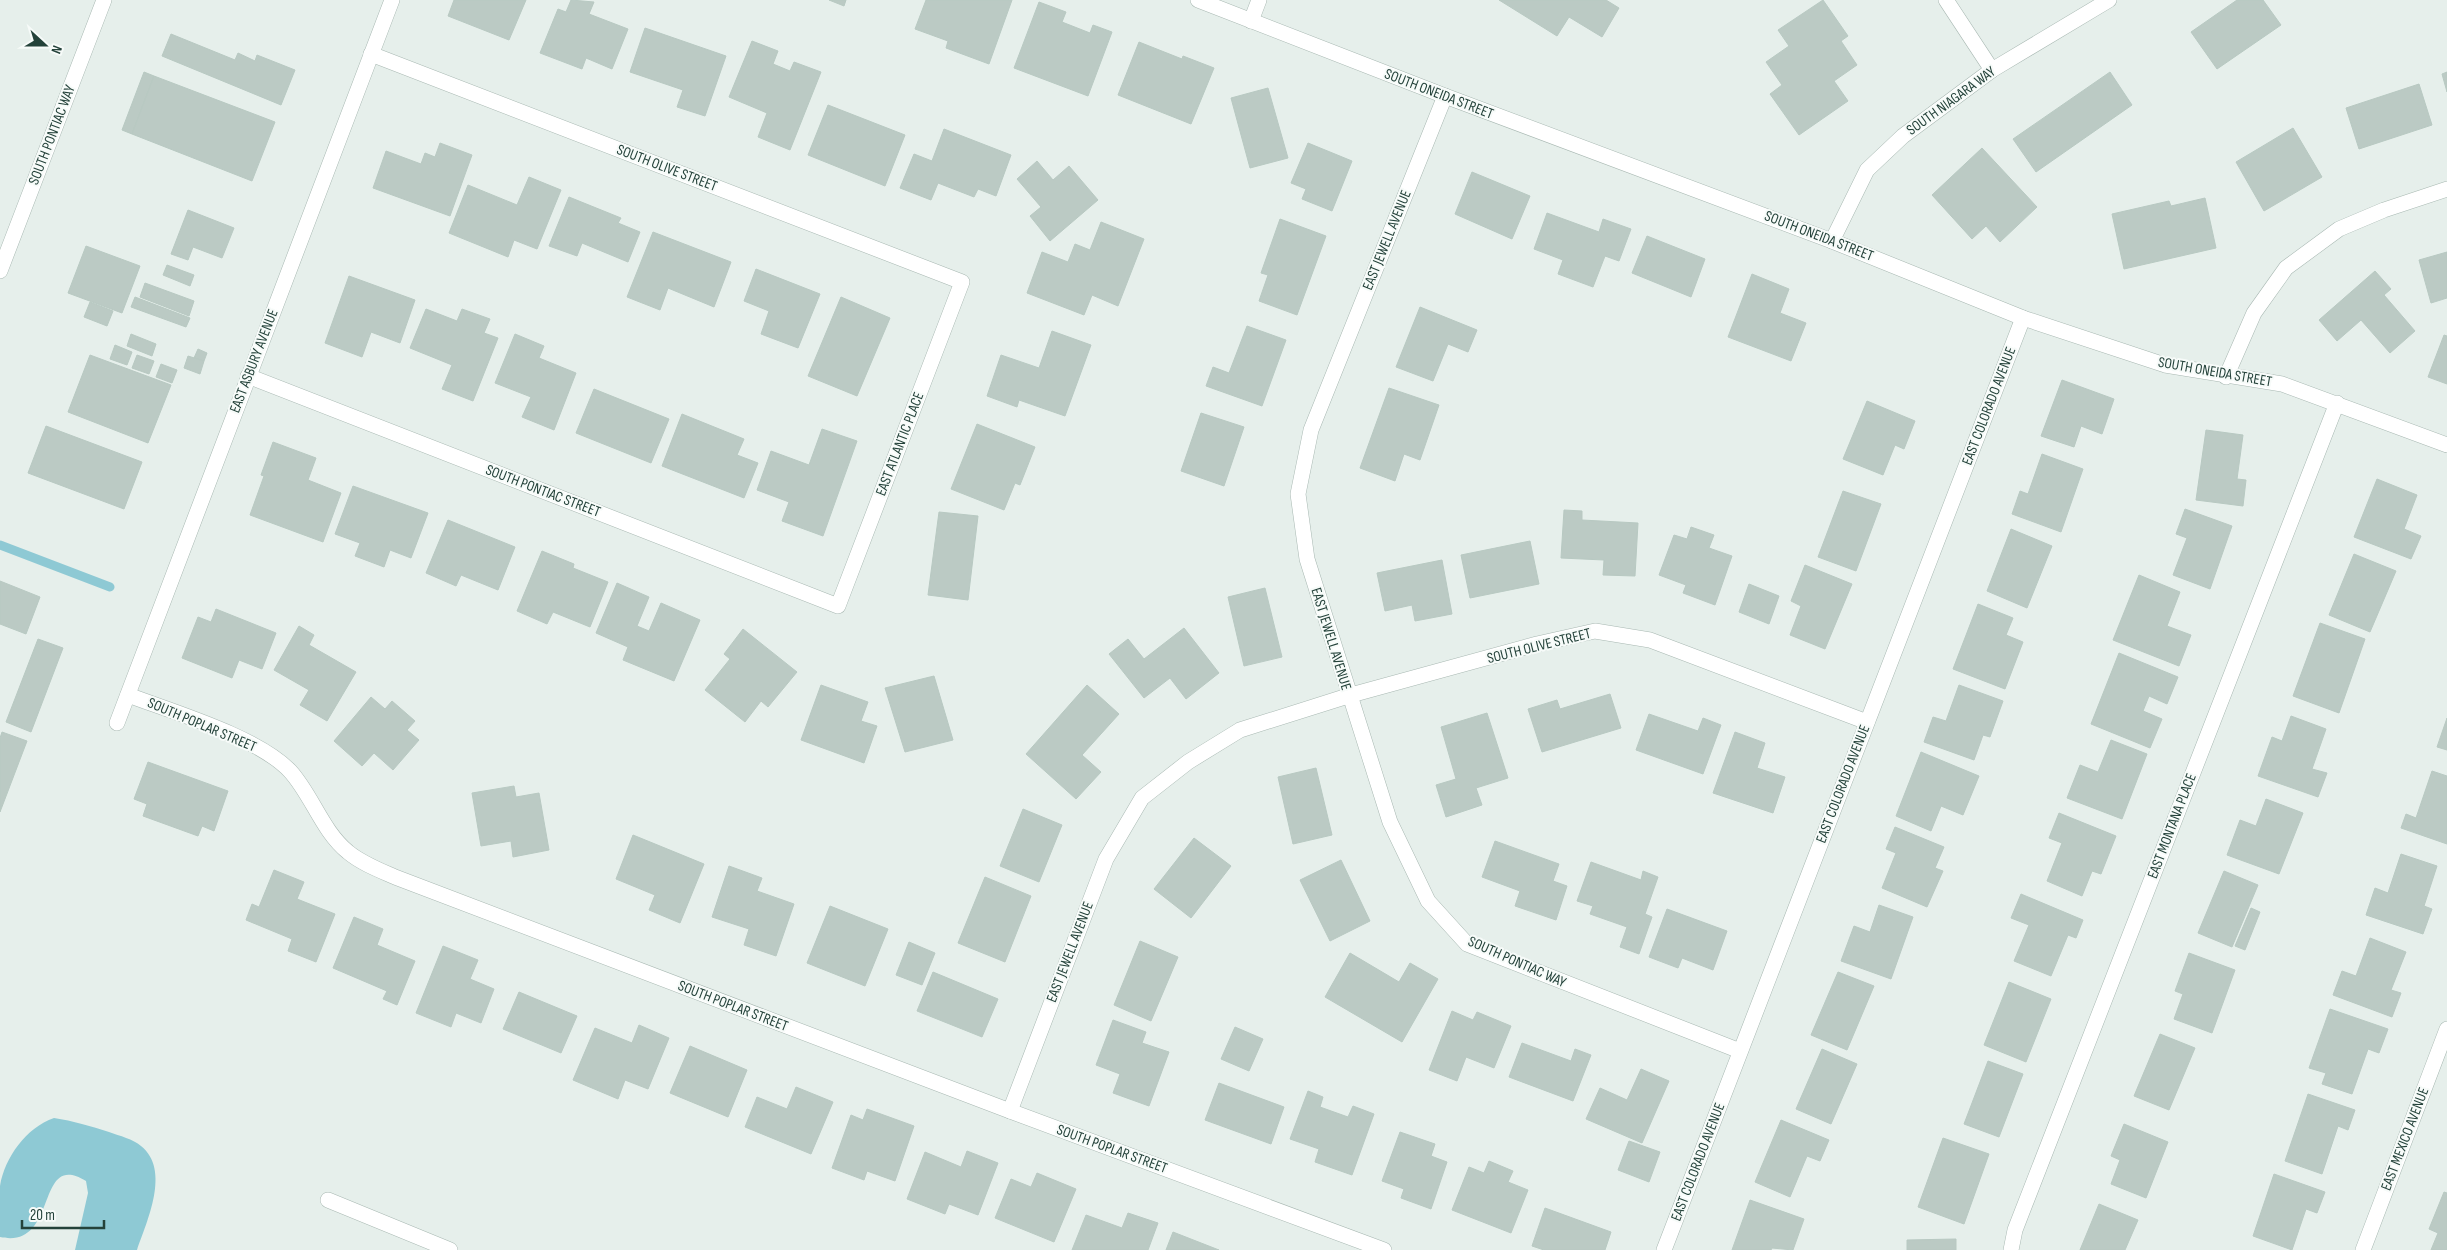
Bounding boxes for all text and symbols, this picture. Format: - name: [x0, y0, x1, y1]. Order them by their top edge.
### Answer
- north arrow: [20, 20, 70, 70]
- text: N: [47, 43, 66, 56]
- street label: SOUTH NIAGARA WAY: [1903, 62, 2000, 140]
- street label: SOUTH ONEIDA STREET: [1382, 64, 1496, 124]
- street label: SOUTH PONTIAC WAY: [24, 82, 80, 188]
- street label: SOUTH OLIVE STREET: [614, 140, 720, 196]
- street label: EAST JEWELL AVENUE: [1358, 187, 1416, 293]
- street label: SOUTH ONEIDA STREET: [1762, 206, 1876, 266]
- street label: EAST ASBURY AVENUE: [225, 306, 283, 416]
- street label: EAST COLORADO AVENUE: [1958, 344, 2020, 468]
- street label: SOUTH ONEIDA STREET: [2157, 353, 2273, 391]
- street label: EAST ATLANTIC PLACE: [872, 389, 928, 499]
- street label: SOUTH PONTIAC STREET: [483, 460, 603, 522]
- street label: EAST JEWELL AVENUE: [1306, 585, 1356, 693]
- street label: SOUTH OLIVE STREET: [1485, 624, 1593, 668]
- street label: SOUTH POPLAR STREET: [145, 693, 259, 757]
- street label: EAST COLORADO AVENUE: [1812, 722, 1874, 846]
- street label: EAST MONTANA PLACE: [2143, 771, 2201, 881]
- street label: EAST JEWELL AVENUE: [1042, 899, 1098, 1005]
- street label: SOUTH PONTIAC WAY: [1465, 932, 1570, 992]
- street label: SOUTH POPLAR STREET: [675, 976, 791, 1036]
- street label: EAST MEXICO AVENUE: [2377, 1085, 2433, 1193]
- street label: EAST COLORADO AVENUE: [1667, 1100, 1729, 1224]
- street label: SOUTH POPLAR STREET: [1054, 1120, 1170, 1178]
- scale bar: [22, 1198, 105, 1230]
- text: 20 m: [30, 1206, 55, 1225]

